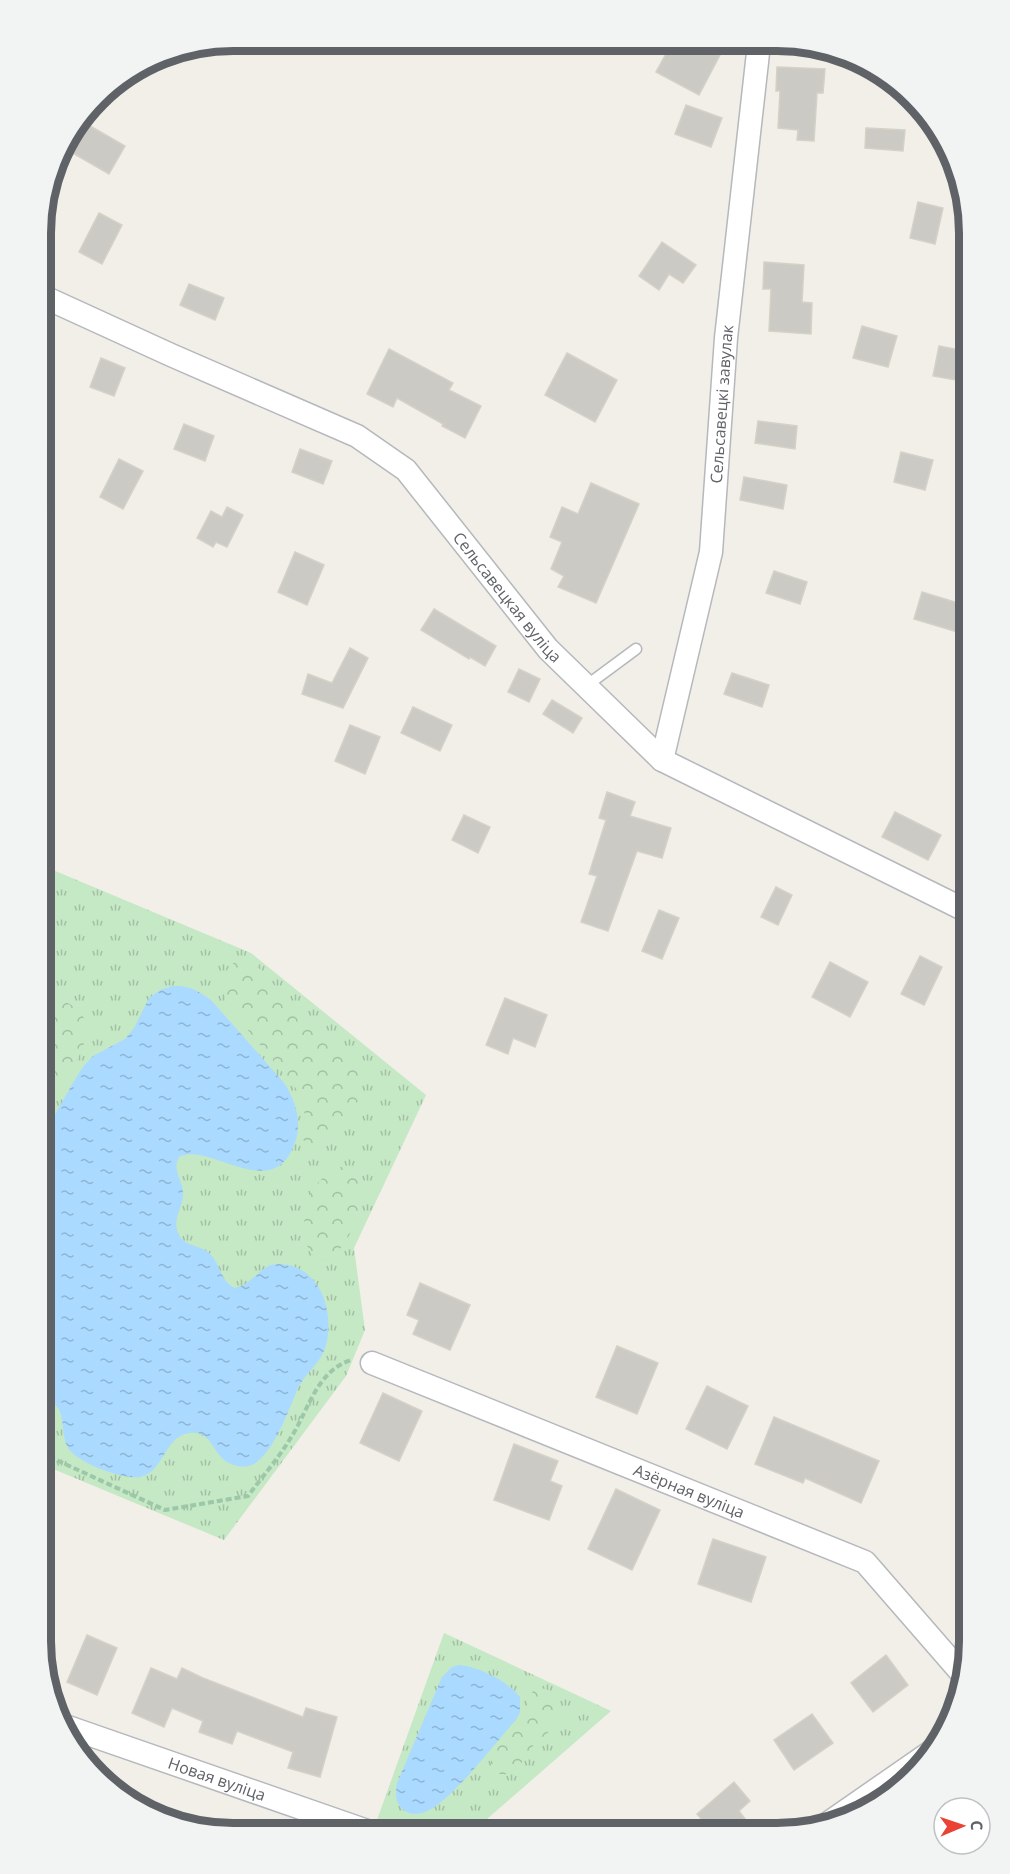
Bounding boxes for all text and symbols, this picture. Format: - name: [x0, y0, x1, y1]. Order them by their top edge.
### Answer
- street label: Сельсавецкі завулак: [705, 323, 738, 484]
- street label: Сельсавецкая вуліца: [448, 527, 566, 667]
- street label: Азёрная вуліца: [630, 1459, 748, 1523]
- street label: Новая вуліца: [165, 1752, 269, 1806]
- north arrow: [932, 1796, 992, 1856]
- text: С: [966, 1820, 988, 1831]

